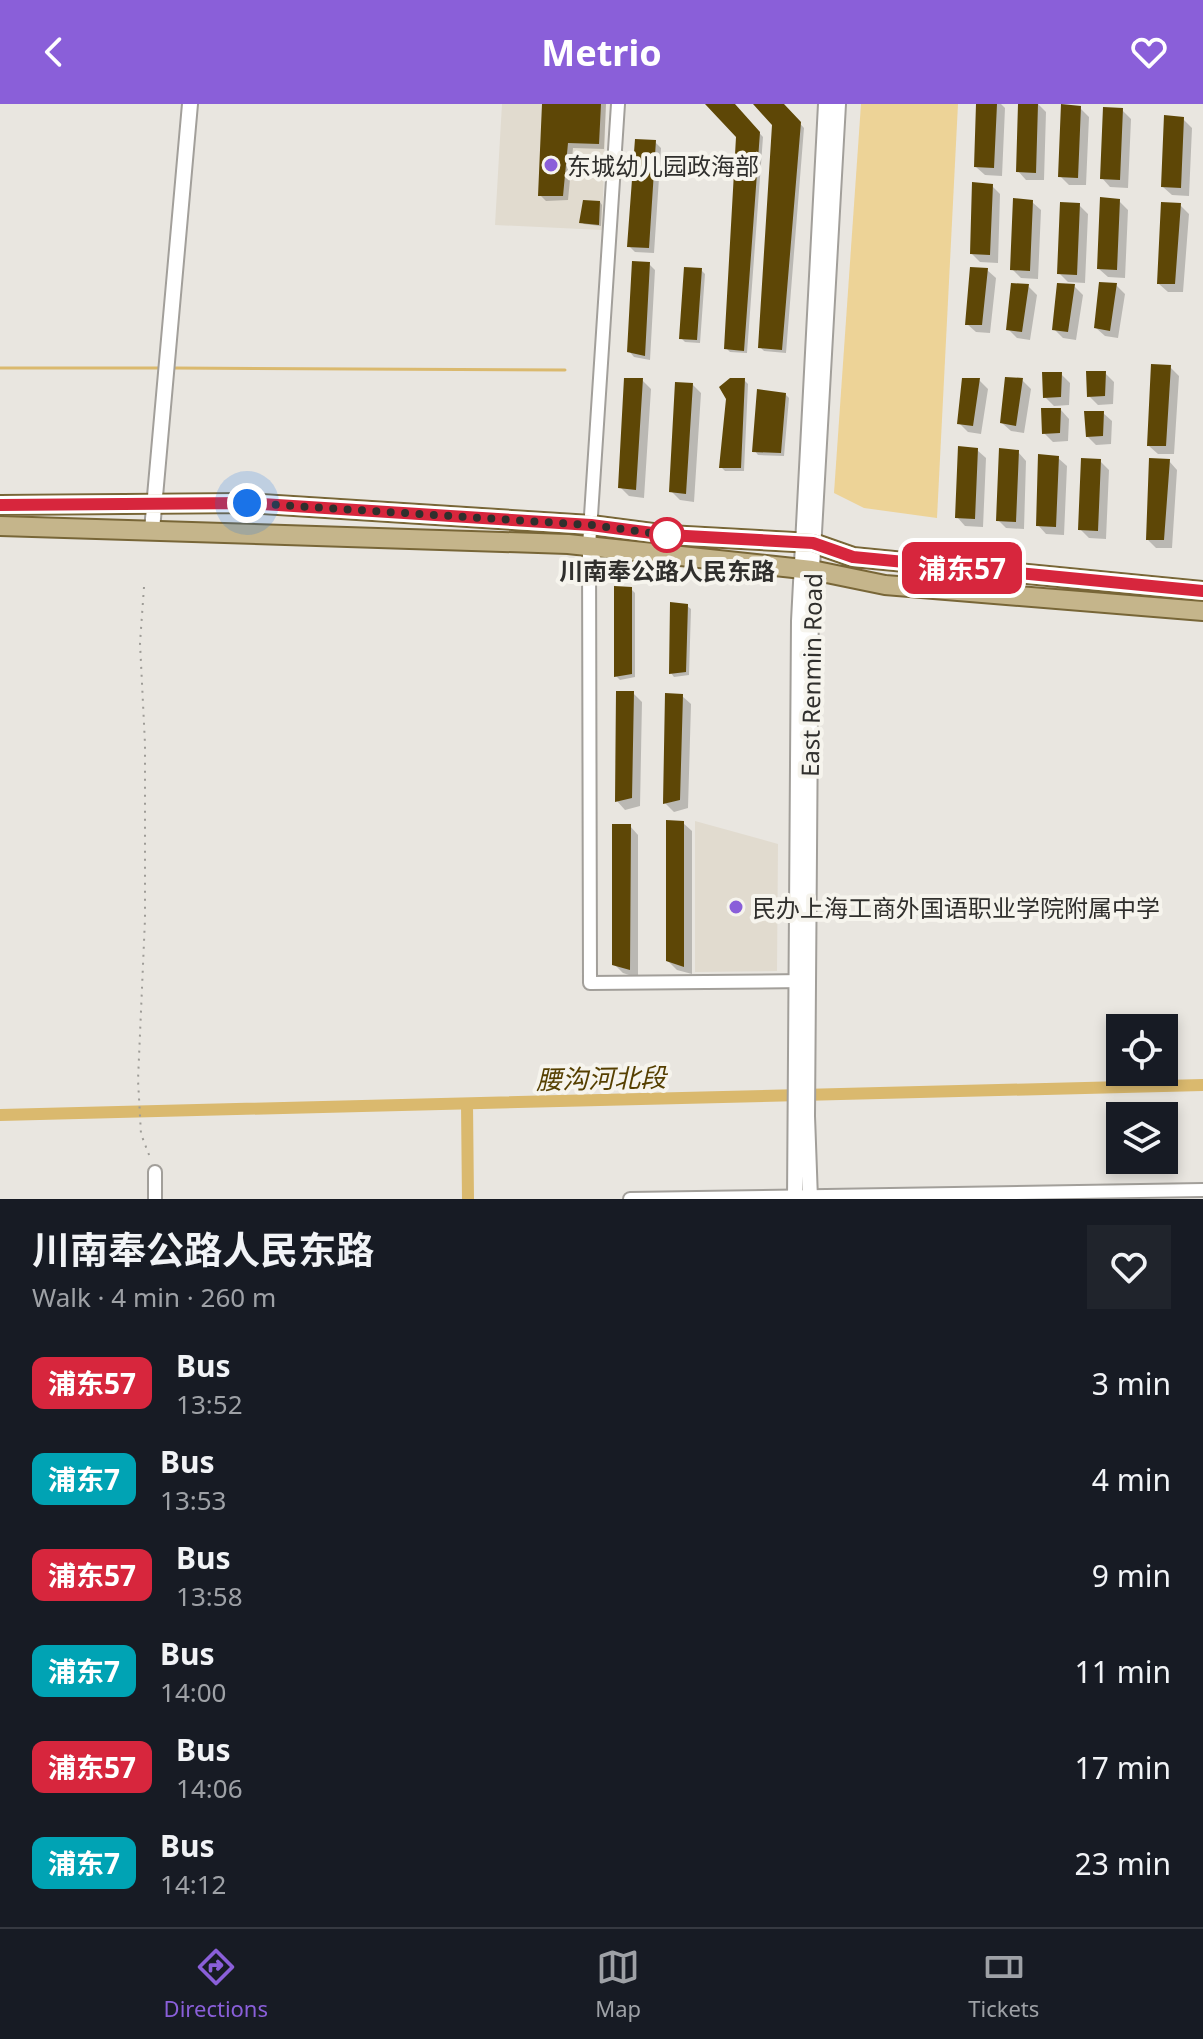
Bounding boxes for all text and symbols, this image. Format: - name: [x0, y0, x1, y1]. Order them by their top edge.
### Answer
- text: Metrio: [541, 28, 662, 77]
- icon: back: [32, 30, 76, 74]
- icon: heart: [1127, 30, 1171, 74]
- place label: 东城幼儿园政海部: [567, 149, 759, 182]
- marker: 东城幼儿园政海部: [542, 156, 560, 174]
- your location: [227, 483, 267, 523]
- marker: 川南奉公路人民东路: [650, 518, 684, 552]
- line badge: 浦东57: [906, 542, 1018, 594]
- text: 浦东57: [918, 549, 1006, 587]
- place label: 川南奉公路人民东路: [559, 554, 775, 587]
- street label: East Renmin Road: [793, 573, 829, 777]
- place label: 民办上海工商外国语职业学院附属中学: [752, 891, 1160, 924]
- marker: 民办上海工商外国语职业学院附属中学: [727, 898, 745, 916]
- map controls: [1106, 1014, 1178, 1174]
- button: locate: [1106, 1014, 1178, 1086]
- water label: 腰沟河北段: [536, 1059, 669, 1097]
- button: layers: [1106, 1102, 1178, 1174]
- text: 川南奉公路人民东路: [32, 1223, 374, 1275]
- button: heart: [1087, 1225, 1171, 1309]
- text: Walk · 4 min · 260 m: [32, 1279, 276, 1315]
- text: Bus: [176, 1345, 231, 1386]
- text: 3 min: [1092, 1363, 1171, 1404]
- text: 浦东57: [48, 1364, 136, 1402]
- text: 13:52: [176, 1386, 243, 1422]
- text: Bus: [160, 1441, 215, 1482]
- text: 4 min: [1092, 1459, 1171, 1500]
- text: 浦东7: [48, 1460, 120, 1498]
- text: 13:53: [160, 1482, 227, 1518]
- text: Bus: [176, 1537, 231, 1578]
- text: 9 min: [1092, 1555, 1171, 1596]
- text: 浦东57: [48, 1556, 136, 1594]
- text: 13:58: [176, 1578, 243, 1614]
- text: Bus: [160, 1633, 215, 1674]
- text: 11 min: [1075, 1651, 1171, 1692]
- text: 浦东7: [48, 1652, 120, 1690]
- text: 14:00: [160, 1674, 227, 1710]
- text: Bus: [176, 1729, 231, 1770]
- text: 17 min: [1075, 1747, 1171, 1788]
- text: 浦东57: [48, 1748, 136, 1786]
- text: 14:06: [176, 1770, 243, 1806]
- text: Bus: [160, 1825, 215, 1866]
- text: 23 min: [1075, 1843, 1171, 1884]
- text: 浦东7: [48, 1844, 120, 1882]
- text: 14:12: [160, 1866, 227, 1902]
- tab: Directions: [164, 1945, 268, 2023]
- tab: Map: [595, 1945, 641, 2023]
- tab: Tickets: [968, 1945, 1039, 2023]

